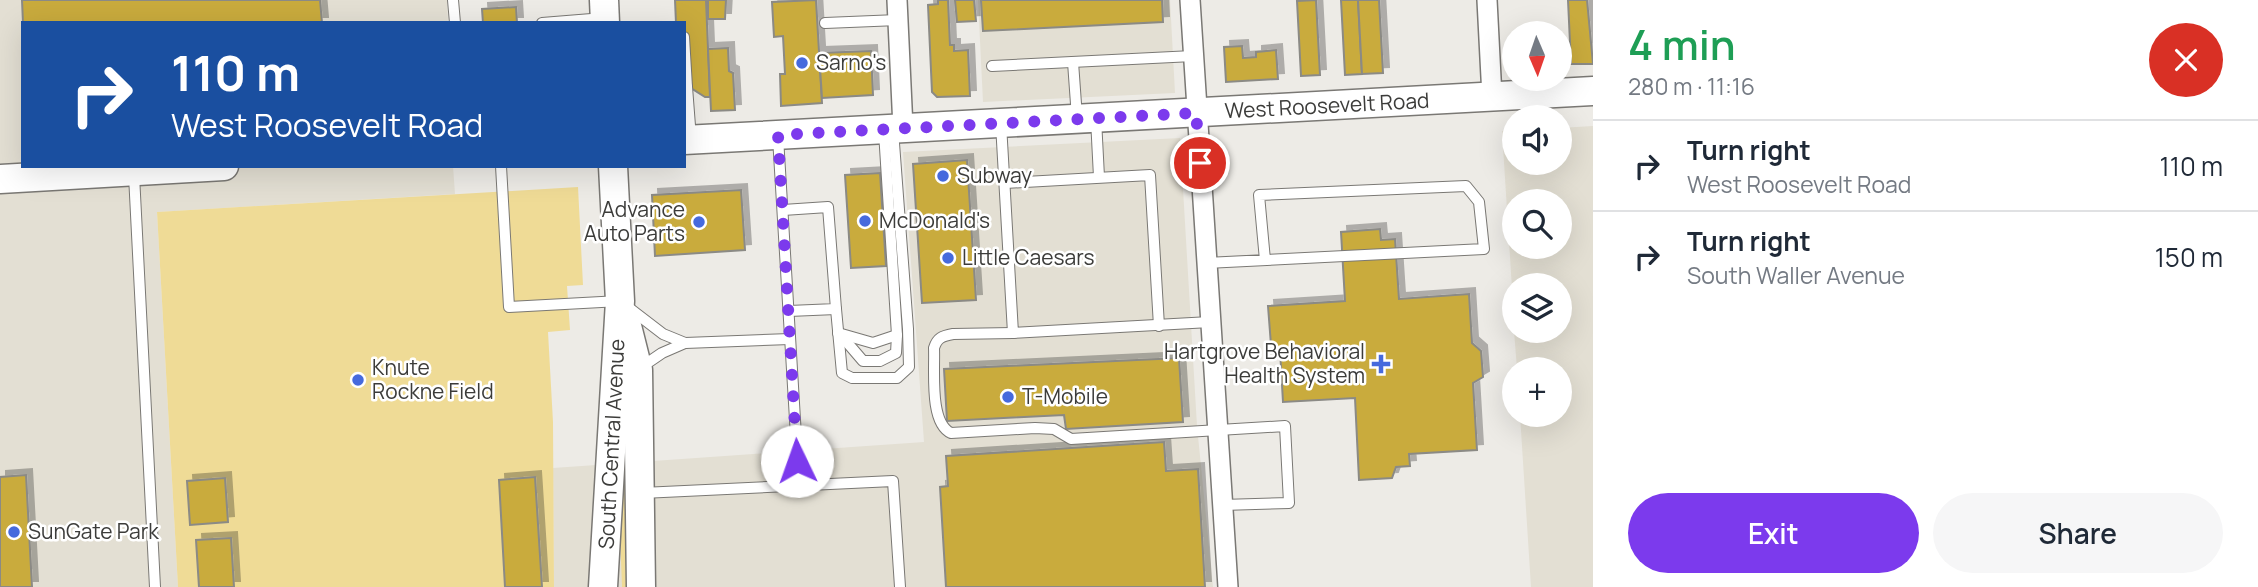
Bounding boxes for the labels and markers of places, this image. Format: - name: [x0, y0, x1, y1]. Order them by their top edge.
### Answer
- place label: Sarno's: [816, 48, 886, 76]
- marker: Sarno's: [794, 55, 810, 71]
- pin: [1170, 133, 1230, 193]
- place label: Subway: [957, 161, 1032, 189]
- marker: Subway: [935, 168, 951, 184]
- place label: Advance Auto Parts: [584, 195, 685, 247]
- place label: McDonald's: [879, 206, 990, 234]
- marker: McDonald's: [857, 213, 873, 229]
- marker: Advance Auto Parts: [691, 214, 707, 230]
- place label: Little Caesars: [962, 243, 1094, 271]
- marker: Little Caesars: [940, 250, 956, 266]
- place label: Hartgrove Behavioral Health System: [1164, 337, 1365, 389]
- place label: Knute Rockne Field: [372, 353, 494, 405]
- marker: Hartgrove Behavioral Health System: [1371, 354, 1391, 374]
- marker: Knute Rockne Field: [350, 372, 366, 388]
- place label: T-Mobile: [1022, 382, 1108, 410]
- marker: T-Mobile: [1000, 389, 1016, 405]
- place label: SunGate Park: [28, 517, 159, 545]
- marker: SunGate Park: [6, 524, 22, 540]

